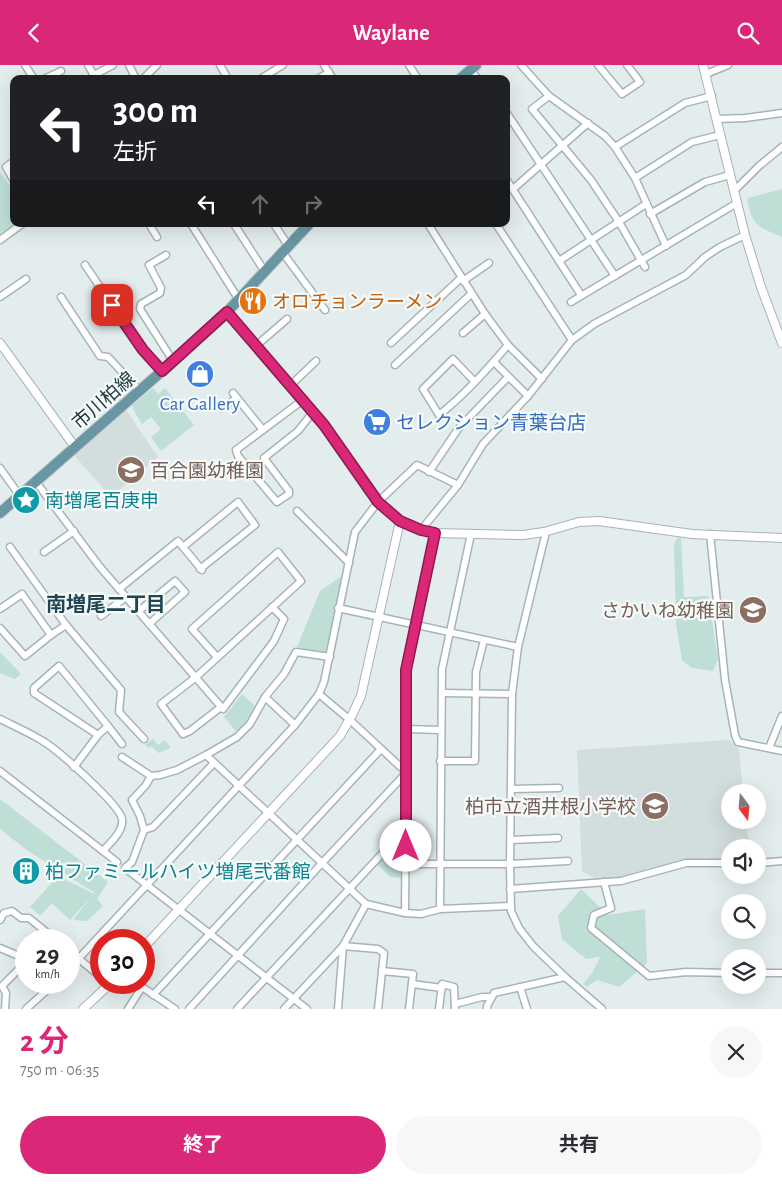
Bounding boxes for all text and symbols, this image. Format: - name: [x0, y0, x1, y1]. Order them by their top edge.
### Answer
- icon: back: [20, 19, 48, 47]
- icon: search: [734, 19, 762, 47]
- text: Waylane: [352, 22, 430, 44]
- text: 300 m: [113, 94, 198, 129]
- icon: left: [30, 95, 95, 160]
- text: 左折: [113, 141, 157, 163]
- icon: left: [193, 190, 221, 218]
- icon: ahead: [246, 190, 274, 218]
- icon: right: [299, 190, 327, 218]
- pin: [91, 284, 133, 326]
- restaurant icon: オロチョンラーメン: [238, 286, 268, 316]
- icon: arrive: [98, 291, 126, 319]
- place label: オロチョンラーメン: [272, 293, 442, 312]
- shop icon: Car Gallery: [185, 359, 215, 389]
- street label: 市川柏線: [68, 368, 139, 433]
- place label: Car Gallery: [160, 395, 240, 414]
- supermarket icon: セレクション青葉台店: [362, 407, 392, 437]
- place label: セレクション青葉台店: [396, 412, 586, 433]
- school or university icon: 百合園幼稚園: [116, 455, 146, 485]
- place label: 百合園幼稚園: [150, 460, 264, 481]
- place icon: 南増尾百庚申: [11, 485, 41, 515]
- place label: 南増尾百庚申: [45, 491, 159, 511]
- district label: 南増尾二丁目: [46, 593, 166, 615]
- school or university icon: さかいね幼稚園: [738, 595, 768, 625]
- place label: さかいね幼稚園: [601, 601, 734, 621]
- north arrow: [721, 784, 766, 829]
- map controls: [721, 784, 766, 994]
- school or university icon: 柏市立酒井根小学校: [640, 791, 670, 821]
- place label: 柏市立酒井根小学校: [465, 796, 636, 817]
- position arrow: [379, 819, 431, 871]
- button: sound: [721, 839, 766, 884]
- building icon: 柏ファミールハイツ増尾弐番館: [11, 856, 41, 886]
- place label: 柏ファミールハイツ増尾弐番館: [45, 862, 311, 882]
- button: search: [721, 894, 766, 939]
- speed limit sign: 30: [90, 929, 155, 994]
- text: 29: [36, 943, 59, 968]
- button: layers: [721, 949, 766, 994]
- text: km/h: [35, 968, 60, 980]
- button: close: [710, 1026, 762, 1078]
- text: 2 分: [20, 1027, 69, 1057]
- text: 750 m · 06:35: [20, 1062, 99, 1078]
- button: 終了: [20, 1116, 386, 1174]
- button: 共有: [396, 1116, 762, 1174]

